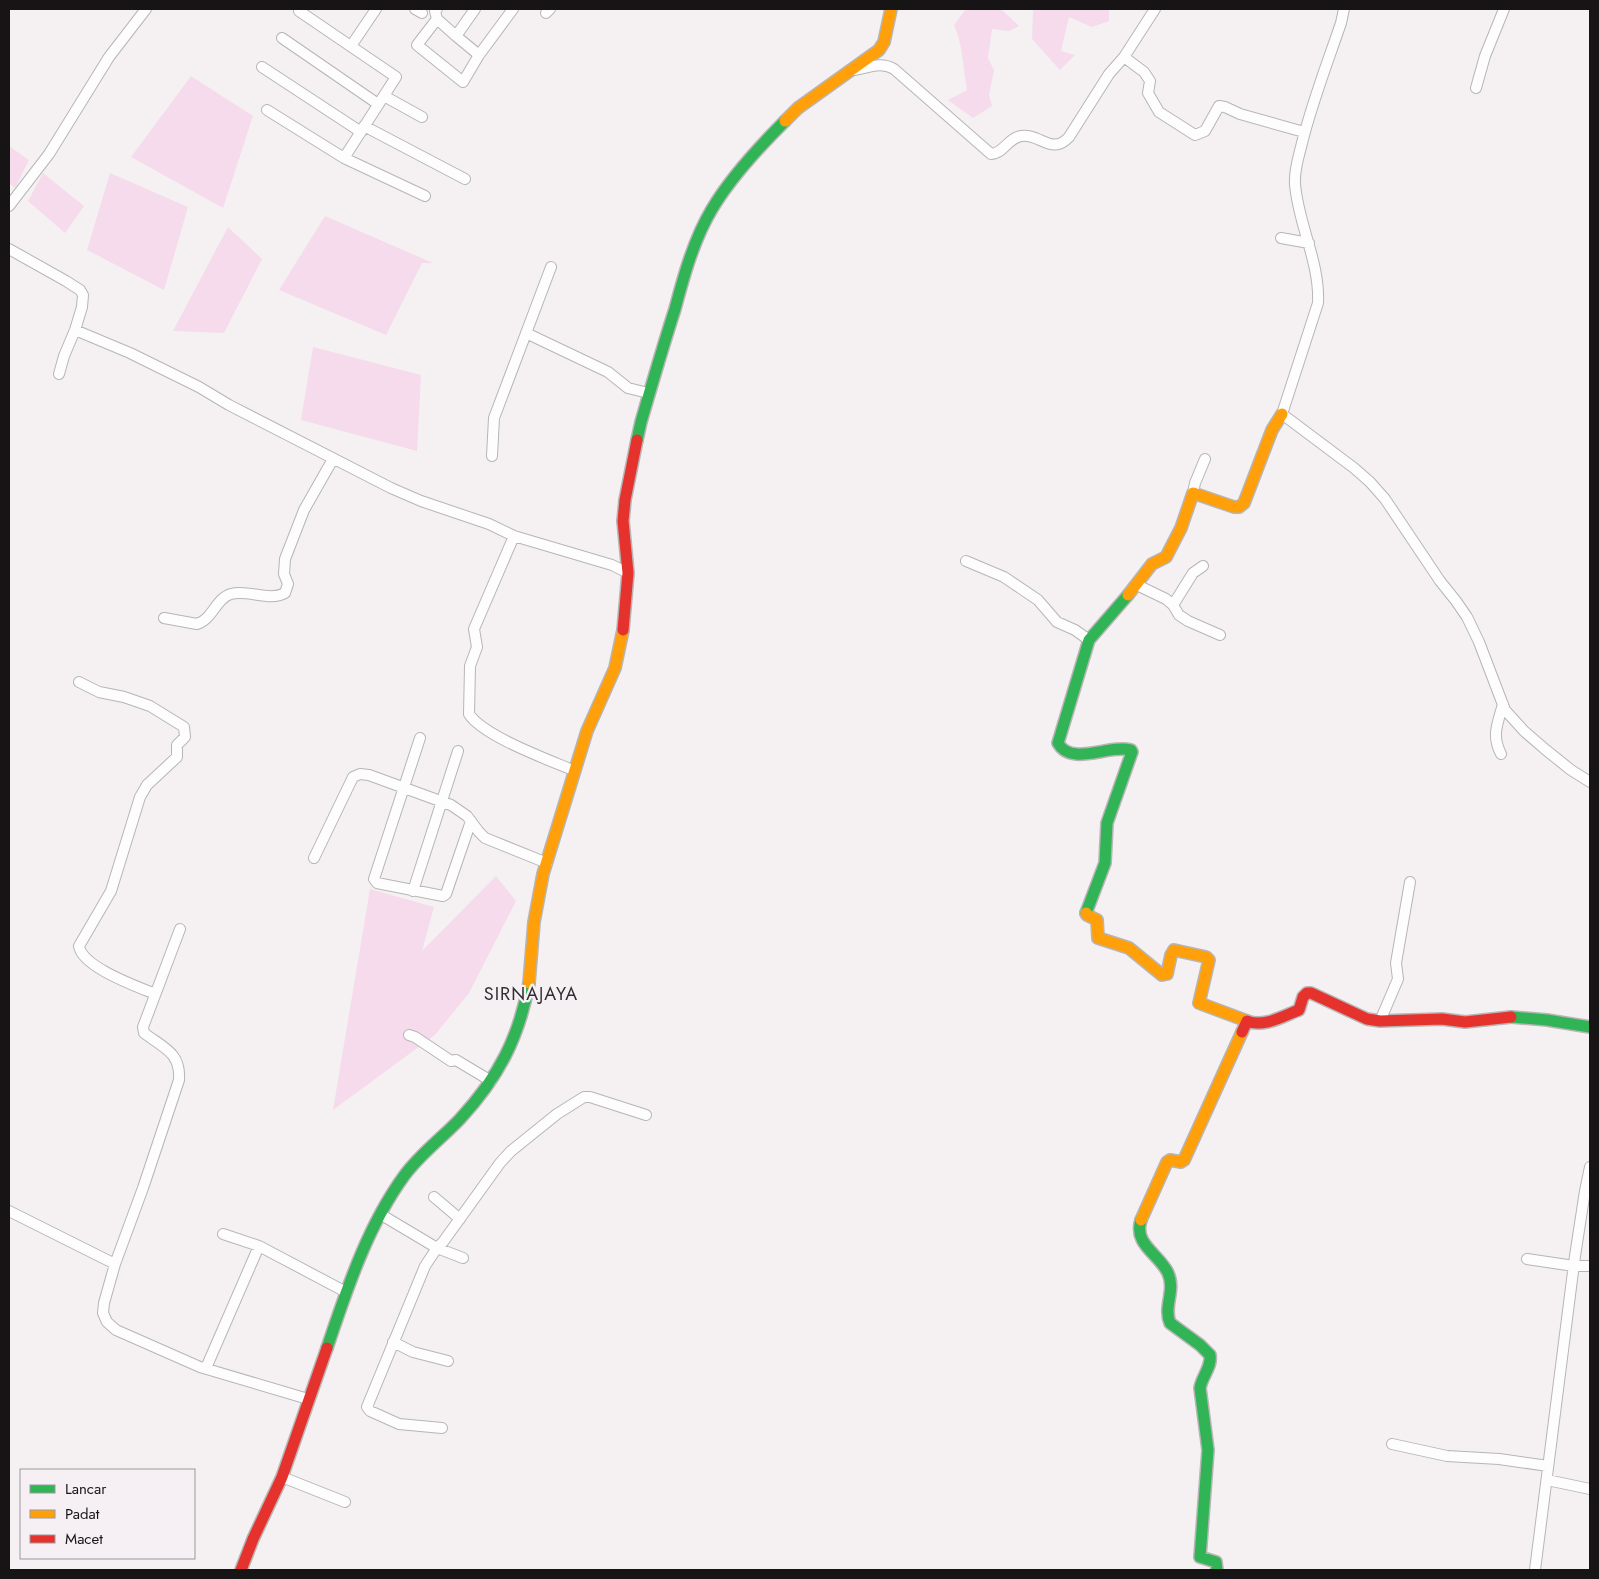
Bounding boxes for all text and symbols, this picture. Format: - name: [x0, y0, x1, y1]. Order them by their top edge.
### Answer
- district label: SIRNAJAYA: [484, 981, 578, 1007]
- legend: [20, 1469, 195, 1559]
- text: Lancar: [65, 1478, 107, 1500]
- text: Padat: [65, 1503, 100, 1525]
- text: Macet: [65, 1528, 103, 1550]

